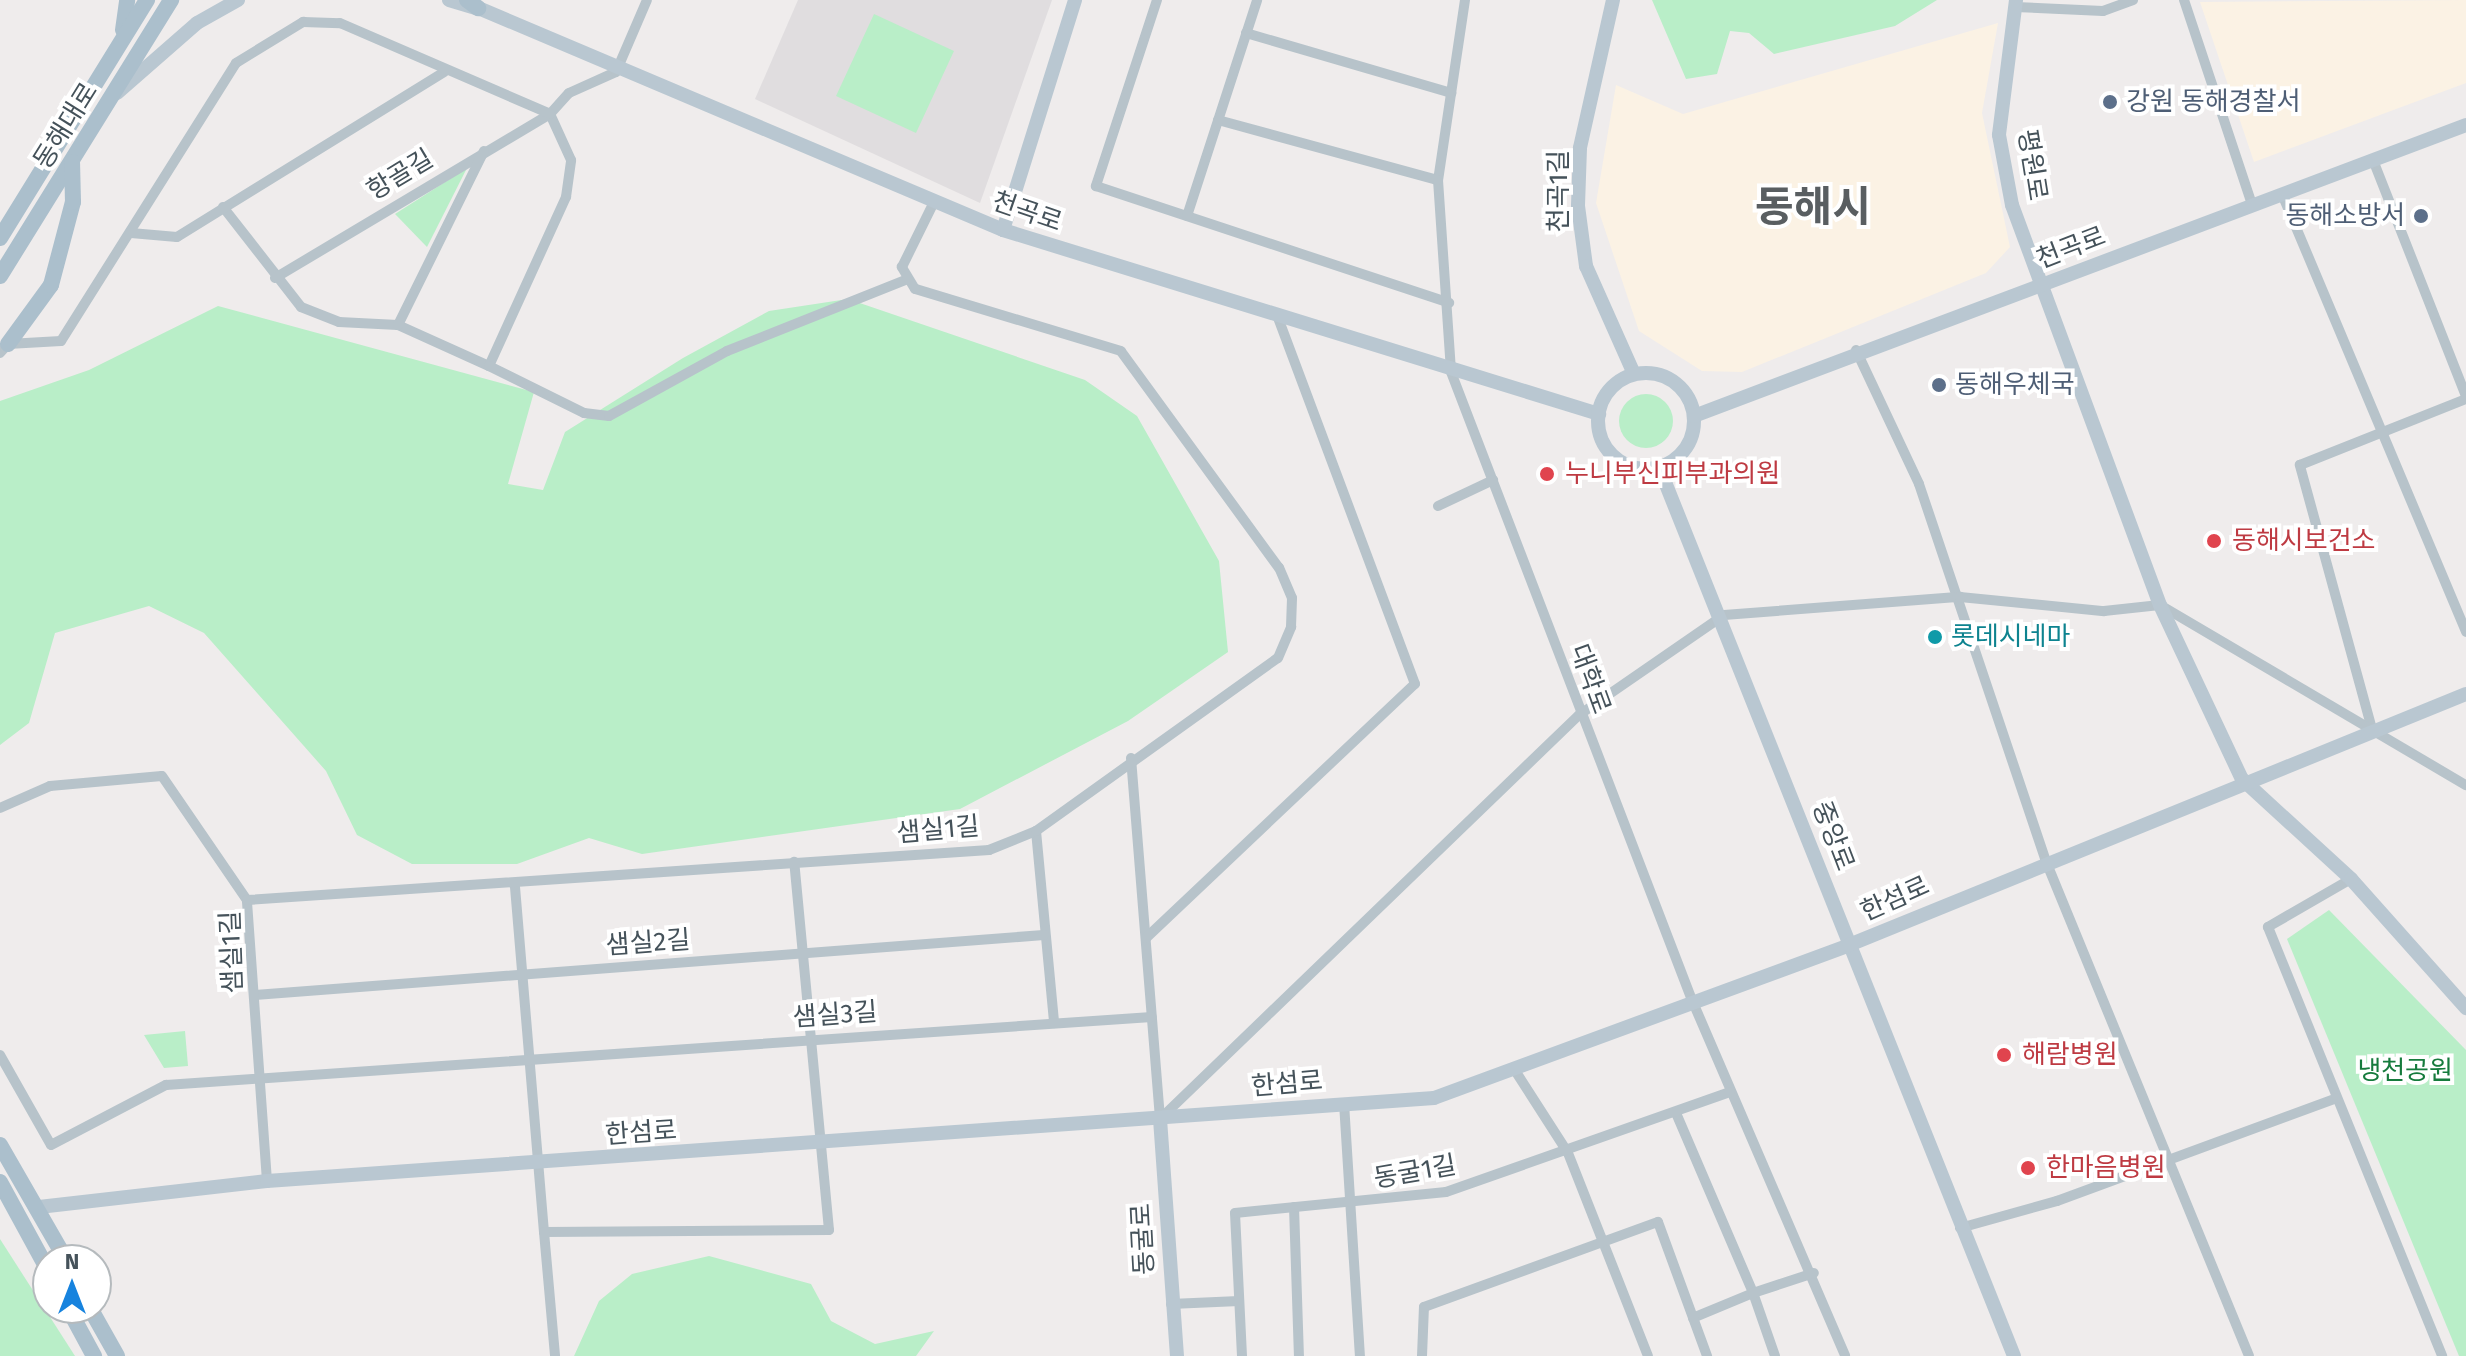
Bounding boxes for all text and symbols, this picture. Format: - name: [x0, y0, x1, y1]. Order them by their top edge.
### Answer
- street label: 동해대로: [27, 77, 105, 175]
- place label: 강원 동해경찰서: [2126, 86, 2300, 118]
- marker: 강원 동해경찰서: [2101, 93, 2119, 111]
- street label: 평원로: [2011, 127, 2053, 203]
- street label: 항골길: [361, 143, 439, 207]
- street label: 천곡1길: [1543, 149, 1575, 233]
- district label: 동해시: [1755, 182, 1871, 232]
- street label: 천곡로: [988, 186, 1066, 238]
- place label: 동해소방서: [2285, 200, 2405, 232]
- marker: 동해소방서: [2412, 207, 2430, 225]
- street label: 천곡로: [2032, 221, 2110, 275]
- place label: 동해우체국: [1955, 369, 2075, 401]
- marker: 동해우체국: [1930, 376, 1948, 394]
- place label: 누니부신피부과의원: [1565, 458, 1780, 490]
- marker: 누니부신피부과의원: [1536, 463, 1558, 485]
- place label: 동해시보건소: [2232, 525, 2376, 557]
- marker: 동해시보건소: [2203, 530, 2225, 552]
- place label: 롯데시네마: [1951, 621, 2071, 653]
- marker: 롯데시네마: [1926, 628, 1944, 646]
- street label: 대학로: [1563, 640, 1617, 718]
- street label: 중앙로: [1806, 797, 1860, 875]
- street label: 샘실1길: [895, 811, 981, 849]
- street label: 한섬로: [1856, 870, 1934, 928]
- street label: 샘실1길: [215, 910, 249, 994]
- street label: 샘실2길: [605, 924, 691, 962]
- street label: 샘실3길: [792, 996, 878, 1034]
- place label: 해람병원: [2022, 1039, 2118, 1071]
- marker: 해람병원: [1993, 1044, 2015, 1066]
- park label: 냉천공원: [2357, 1055, 2453, 1087]
- street label: 한섬로: [1250, 1065, 1324, 1103]
- street label: 한섬로: [604, 1115, 678, 1151]
- street label: 동굴1길: [1371, 1149, 1459, 1195]
- place label: 한마음병원: [2046, 1152, 2166, 1184]
- marker: 한마음병원: [2017, 1157, 2039, 1179]
- street label: 동굴로: [1126, 1202, 1160, 1276]
- north arrow: [32, 1244, 112, 1324]
- text: N: [65, 1248, 79, 1275]

